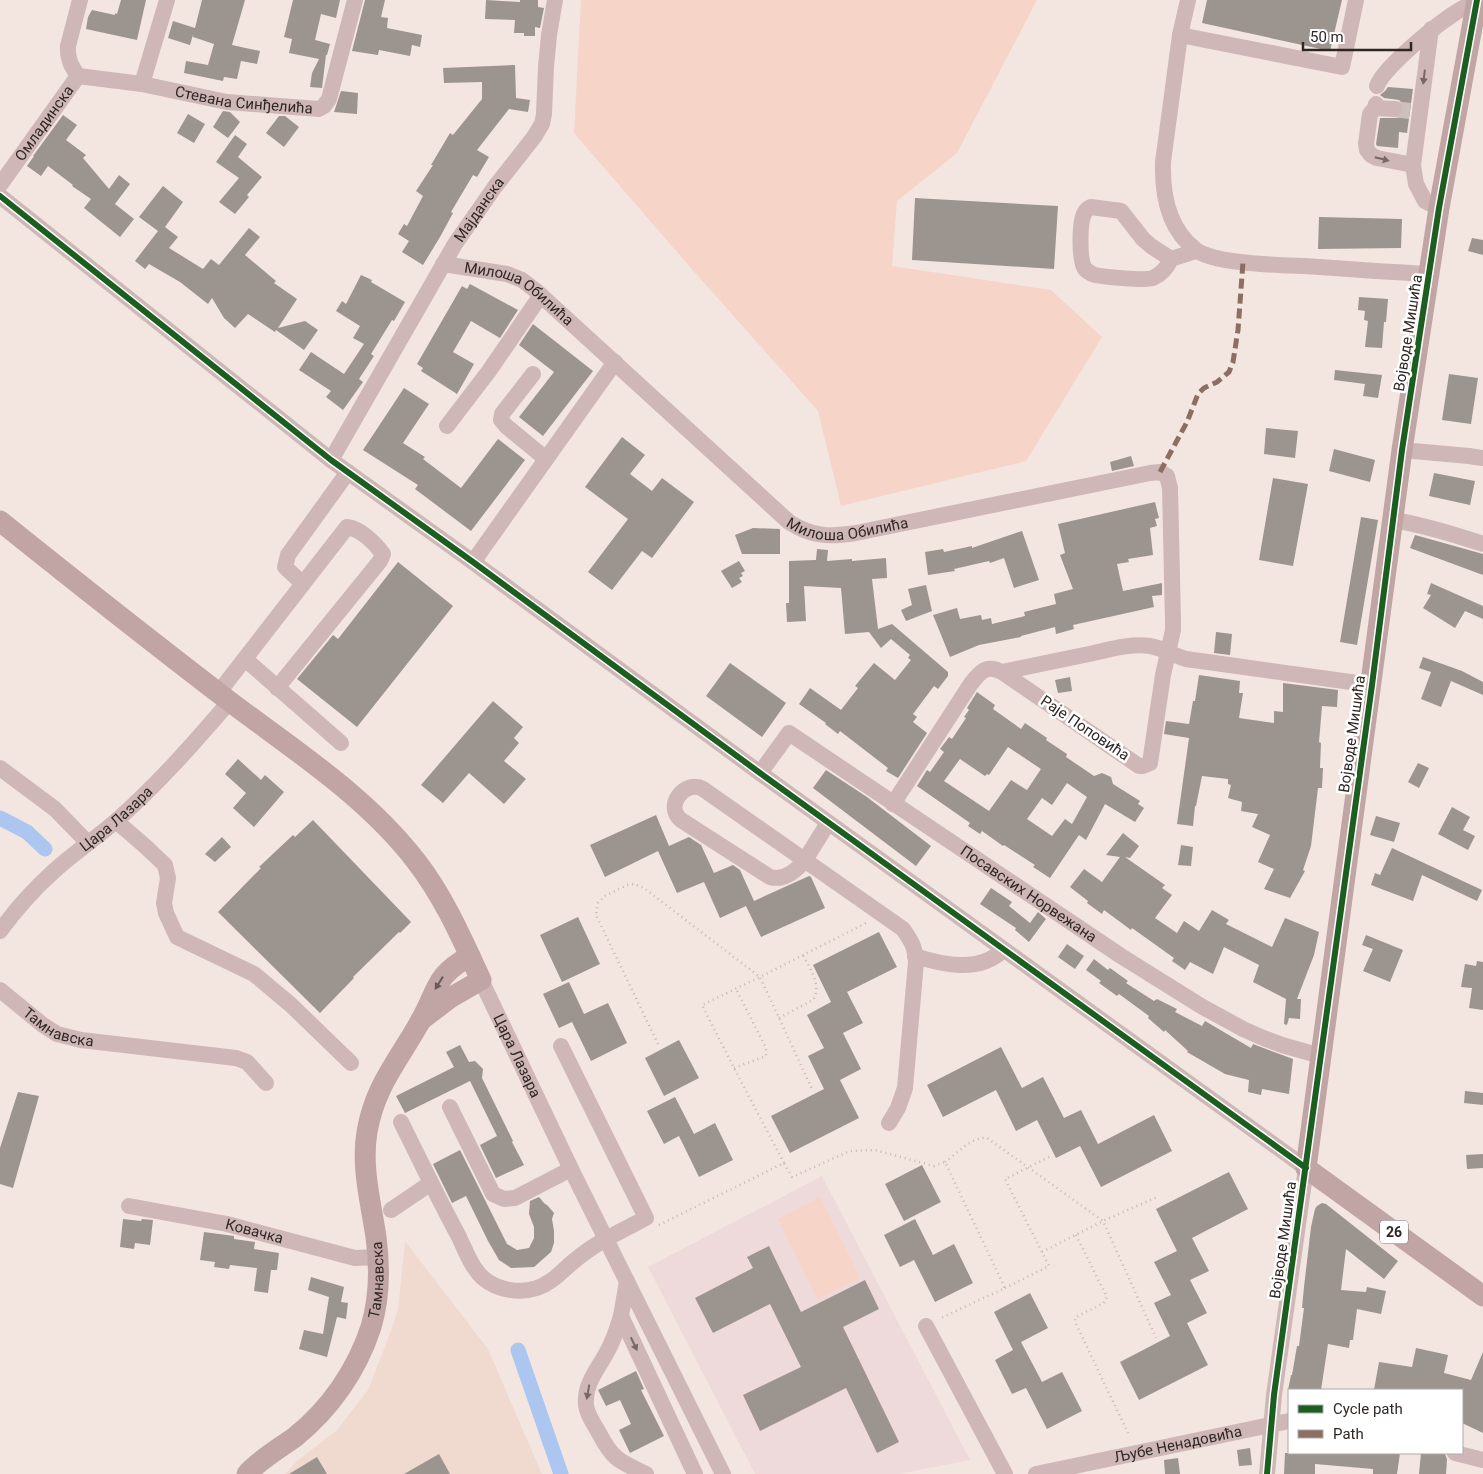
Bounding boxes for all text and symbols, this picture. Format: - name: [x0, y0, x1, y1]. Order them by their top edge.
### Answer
- scale bar: [1303, 20, 1410, 52]
- text: 50 m: [1310, 28, 1344, 46]
- one-way arrow: [1420, 70, 1428, 86]
- street label: Омладинска: [11, 82, 77, 165]
- street label: Стевана Синђелића: [173, 82, 314, 118]
- one-way arrow: [1374, 155, 1389, 163]
- street label: Мајданска: [450, 174, 508, 245]
- street label: Милоша Обилића: [463, 258, 577, 330]
- street label: Војводе Мишића: [1390, 273, 1426, 393]
- street label: Милоша Обилића: [783, 514, 910, 544]
- street label: Војводе Мишића: [1335, 674, 1369, 794]
- street label: Раје Поповића: [1037, 692, 1133, 764]
- street label: Цара Лазара: [76, 783, 156, 855]
- street label: Посавских Норвежана: [957, 842, 1100, 946]
- one-way arrow: [434, 976, 444, 989]
- street label: Тамнавска: [20, 1004, 95, 1050]
- street label: Цара Лазара: [489, 1011, 545, 1101]
- street label: Војводе Мишића: [1266, 1180, 1300, 1300]
- street label: Ковачка: [223, 1215, 285, 1248]
- road number: 26: [1380, 1220, 1408, 1244]
- street label: Тамнавска: [365, 1241, 388, 1320]
- one-way arrow: [630, 1337, 638, 1351]
- one-way arrow: [583, 1384, 591, 1400]
- legend: [1288, 1389, 1463, 1454]
- text: Cycle path: [1333, 1400, 1403, 1418]
- street label: Љубе Ненадовића: [1112, 1422, 1244, 1466]
- text: Path: [1333, 1425, 1364, 1443]

